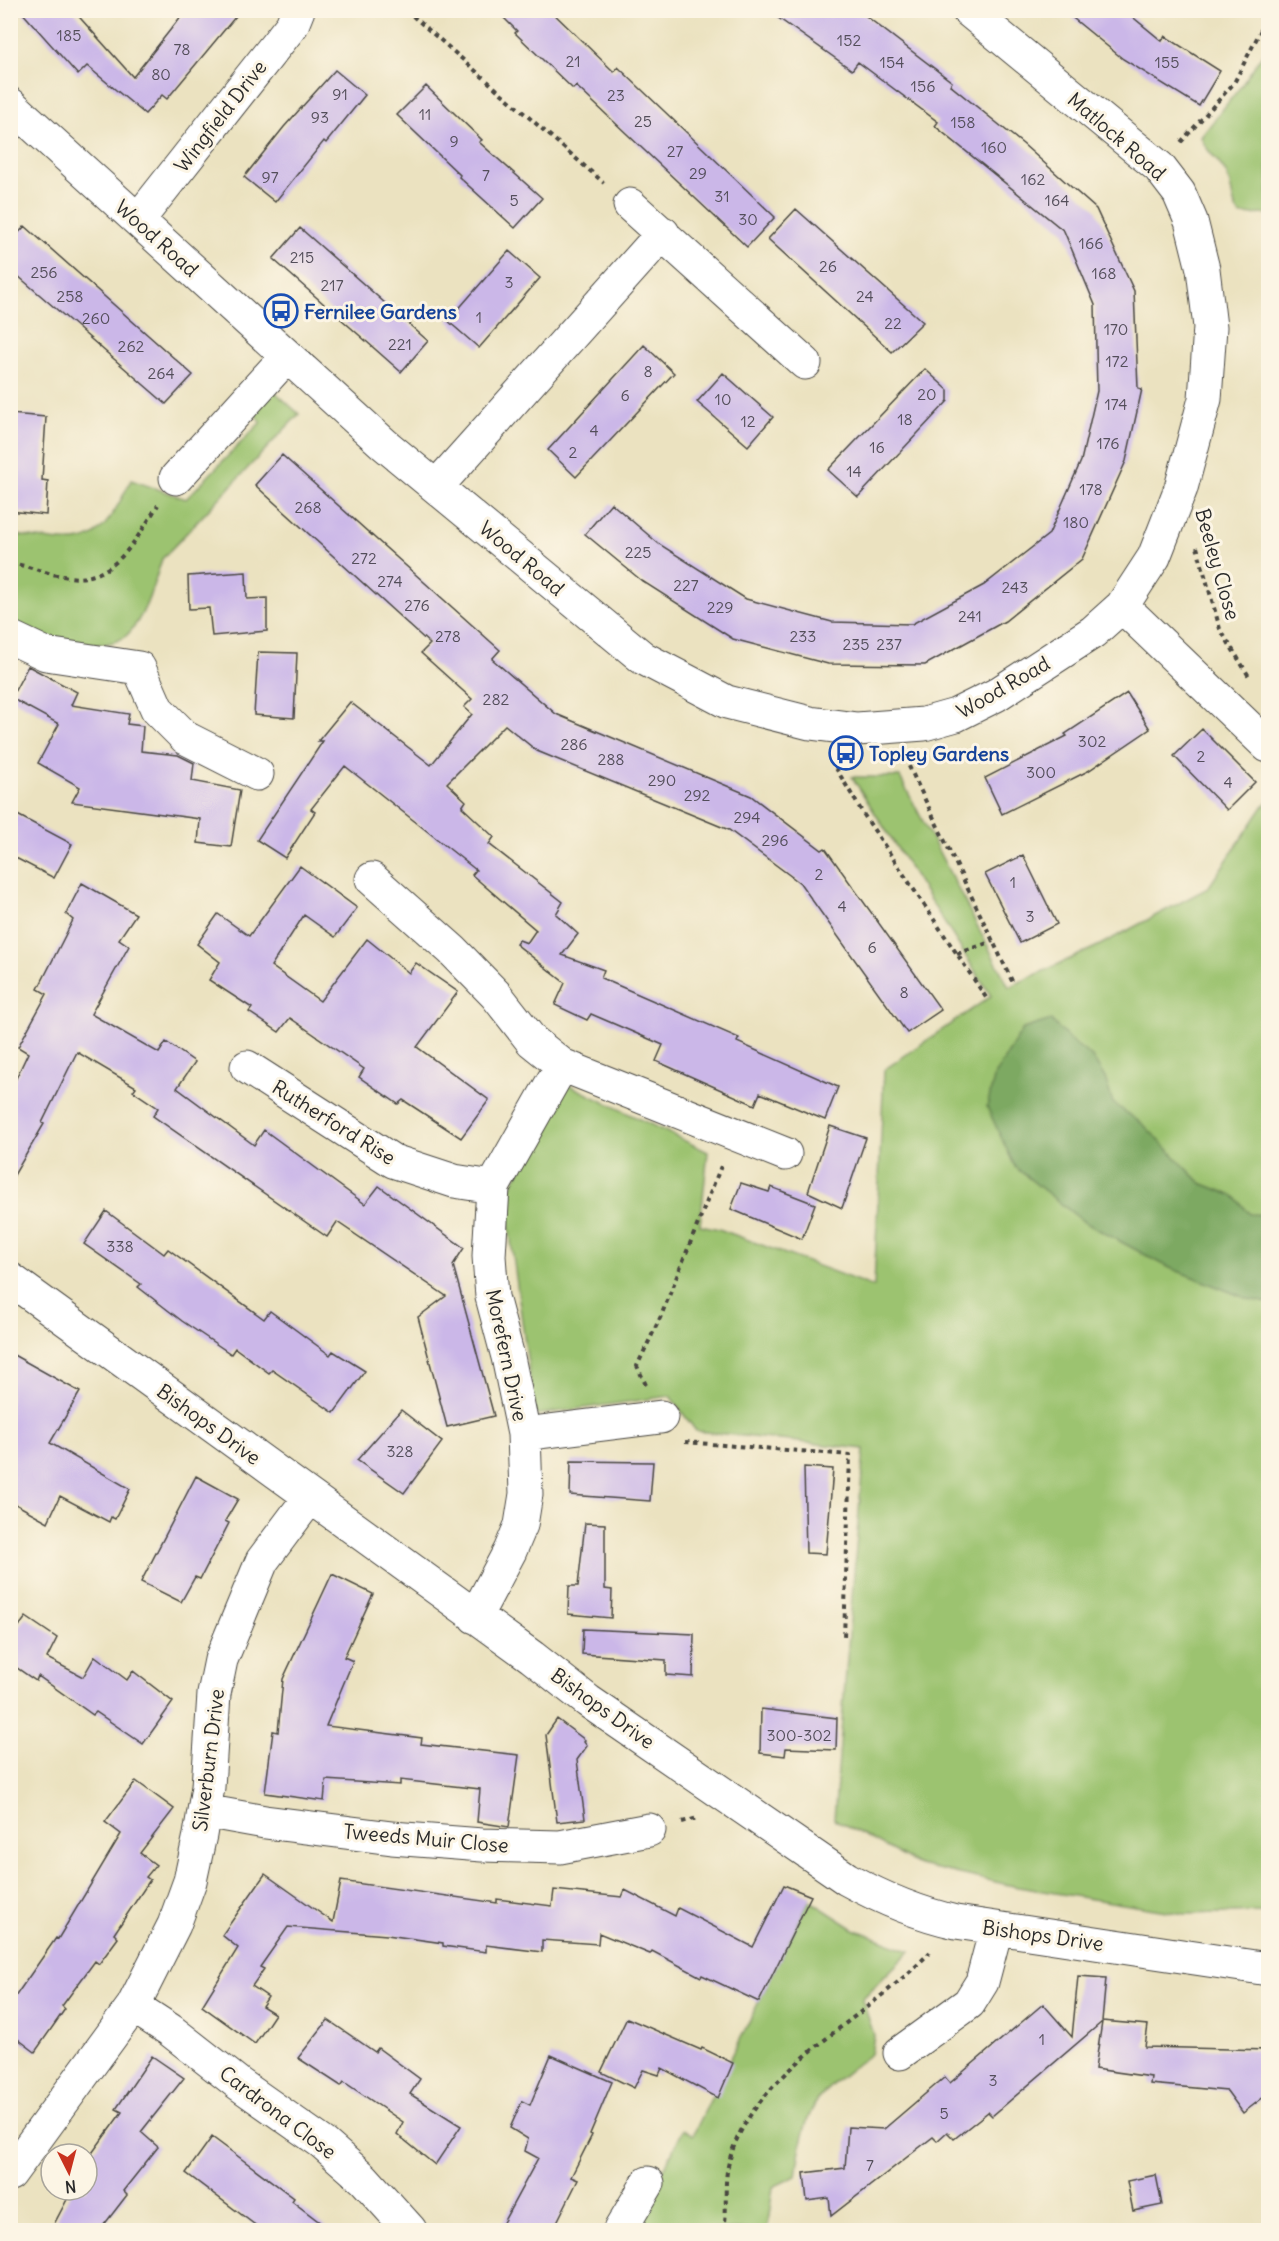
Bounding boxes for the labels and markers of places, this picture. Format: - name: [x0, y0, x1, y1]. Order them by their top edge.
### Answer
- bus stop icon: Fernilee Gardens: [263, 293, 299, 329]
- place label: Fernilee Gardens: [304, 299, 457, 324]
- bus stop icon: Topley Gardens: [828, 735, 864, 771]
- place label: Topley Gardens: [869, 741, 1009, 766]

